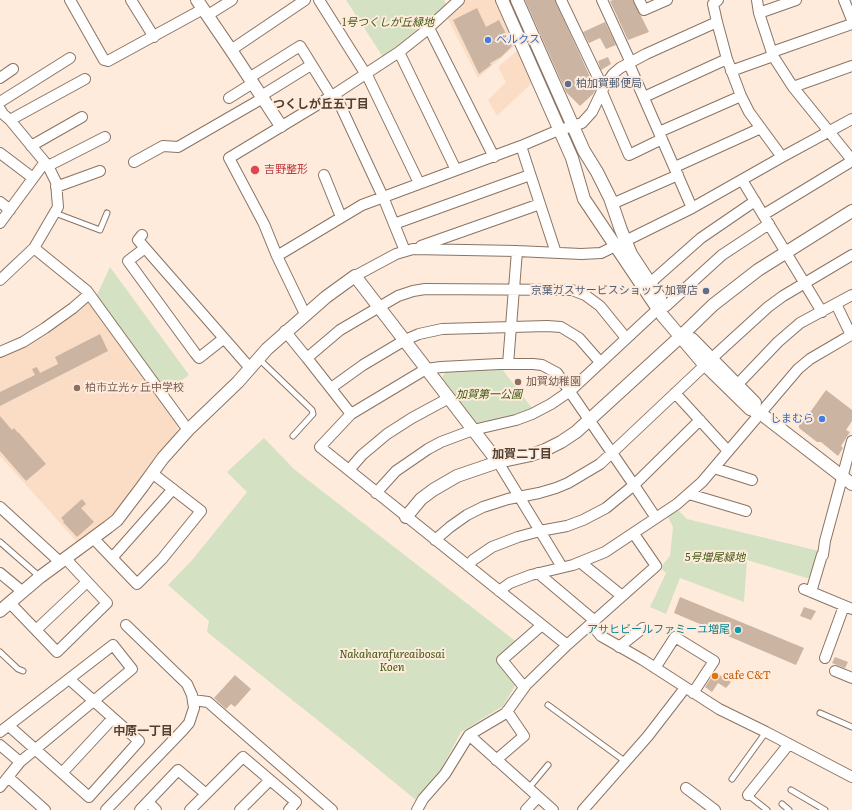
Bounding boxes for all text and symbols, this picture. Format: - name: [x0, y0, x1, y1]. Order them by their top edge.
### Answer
- park label: 1号つくしが丘緑地: [342, 16, 434, 30]
- place label: ベルクス: [496, 33, 540, 47]
- marker: ベルクス: [483, 35, 493, 45]
- place label: 柏加賀郵便局: [576, 77, 642, 91]
- marker: 柏加賀郵便局: [563, 79, 573, 89]
- district label: つくしが丘五丁目: [273, 97, 369, 111]
- place label: 吉野整形: [264, 163, 308, 177]
- marker: 吉野整形: [249, 164, 261, 176]
- place label: 京葉ガスサービスショップ 加賀店: [531, 284, 698, 298]
- marker: 京葉ガスサービスショップ 加賀店: [701, 286, 711, 296]
- place label: 加賀幼稚園: [526, 375, 581, 389]
- marker: 加賀幼稚園: [513, 377, 523, 387]
- place label: 柏市立光ヶ丘中学校: [85, 381, 184, 395]
- marker: 柏市立光ヶ丘中学校: [72, 383, 82, 393]
- park label: 加賀第一公園: [456, 388, 522, 402]
- place label: しまむら: [770, 412, 814, 426]
- marker: しまむら: [817, 414, 827, 424]
- district label: 加賀二丁目: [492, 447, 552, 461]
- park label: 5号増尾緑地: [685, 551, 745, 565]
- place label: アサヒビールファミーユ増尾: [587, 623, 730, 637]
- marker: アサヒビールファミーユ増尾: [733, 625, 743, 635]
- park label: Nakaharafureaibosai Koen: [339, 648, 445, 674]
- place label: cafe C&T: [723, 669, 771, 683]
- marker: cafe C&T: [710, 671, 720, 681]
- district label: 中原一丁目: [113, 724, 173, 738]

